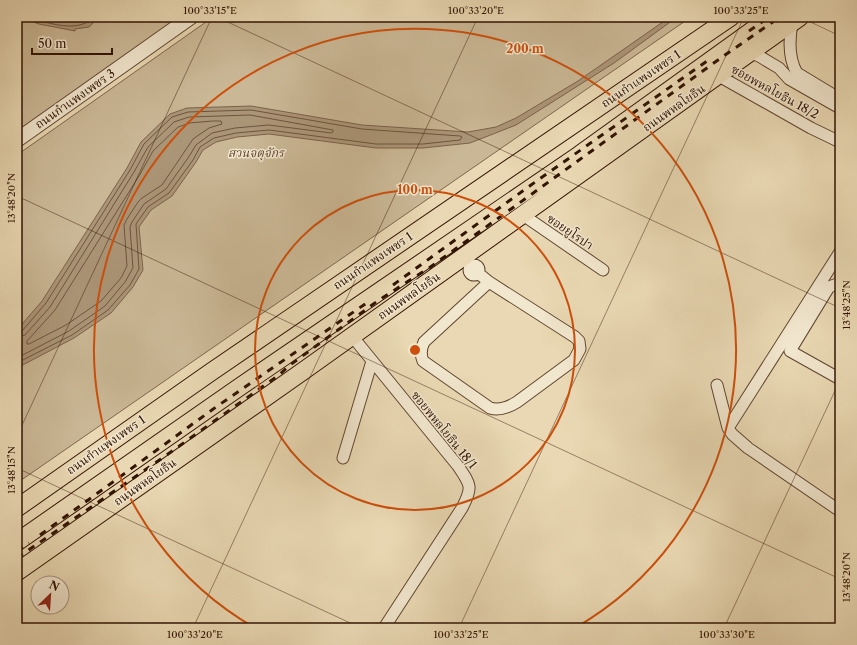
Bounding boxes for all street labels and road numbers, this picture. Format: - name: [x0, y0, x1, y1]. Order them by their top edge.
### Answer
- street label: ถนนกำแพงเพชร 1: [598, 46, 683, 111]
- street label: ซอยพหลโยธิน 18/2: [729, 60, 822, 122]
- street label: ถนนกำแพงเพชร 3: [32, 65, 118, 132]
- street label: ถนนพหลโยธิน: [639, 80, 708, 135]
- street label: ซอยยูโรปา: [544, 210, 597, 253]
- street label: ถนนกำแพงเพชร 1: [330, 228, 415, 293]
- street label: ถนนพหลโยธิน: [374, 268, 443, 323]
- street label: ซอยพหลโยธิน 18/1: [408, 387, 481, 472]
- street label: ถนนกำแพงเพชร 1: [63, 412, 148, 477]
- street label: ถนนพหลโยธิน: [110, 454, 179, 509]

